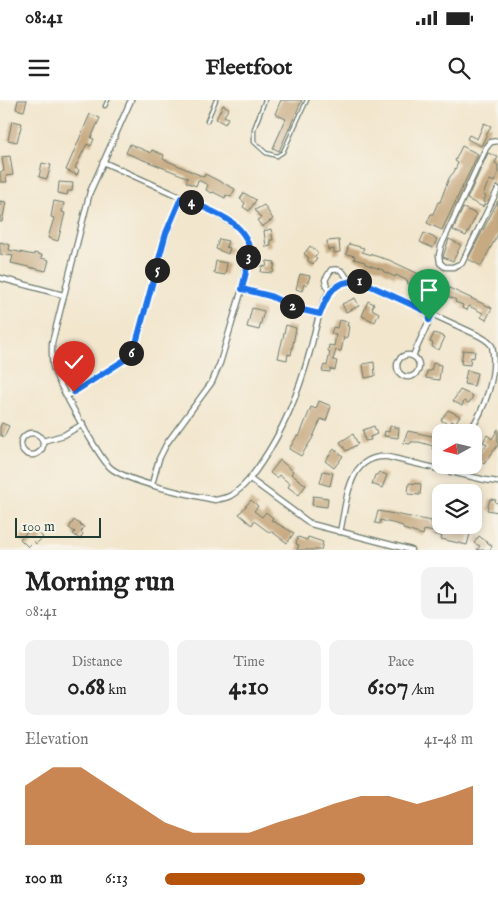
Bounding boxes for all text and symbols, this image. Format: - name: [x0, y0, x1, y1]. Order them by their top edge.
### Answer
- text: 08:41: [25, 6, 63, 30]
- icon: menu: [25, 54, 53, 82]
- text: Fleetfoot: [206, 54, 292, 82]
- icon: search: [445, 54, 473, 82]
- pin: 4: [178, 190, 204, 214]
- text: 4: [188, 193, 195, 211]
- pin: 3: [236, 244, 260, 270]
- text: 3: [246, 248, 251, 266]
- pin: 5: [144, 258, 170, 282]
- text: 5: [155, 261, 160, 279]
- pin: 1: [346, 268, 372, 294]
- pin: [408, 269, 450, 320]
- text: 1: [357, 272, 362, 290]
- icon: arrive: [415, 276, 443, 304]
- pin: 2: [280, 294, 304, 318]
- text: 2: [289, 297, 296, 315]
- pin: 6: [118, 340, 144, 366]
- pin: [53, 341, 95, 392]
- text: 6: [129, 344, 134, 362]
- icon: check: [60, 348, 88, 376]
- north arrow: [432, 424, 482, 474]
- map controls: [432, 424, 482, 534]
- button: layers: [432, 484, 482, 534]
- scale bar: [15, 514, 101, 538]
- text: 100 m: [22, 518, 55, 536]
- text: Morning run: [25, 565, 175, 600]
- button: share: [421, 567, 473, 619]
- text: 08:41: [25, 602, 57, 622]
- text: Distance: [72, 653, 122, 671]
- text: Time: [233, 653, 265, 671]
- text: Pace: [388, 653, 414, 671]
- text: 0.68: [67, 671, 105, 703]
- text: 4:10: [229, 671, 269, 703]
- text: 6:07: [367, 671, 408, 703]
- text: km: [105, 681, 127, 699]
- text: /km: [408, 681, 435, 699]
- text: Elevation: [25, 730, 88, 750]
- text: 41–48 m: [424, 730, 473, 750]
- text: 100 m: [25, 869, 62, 889]
- text: 6:13: [105, 869, 128, 889]

